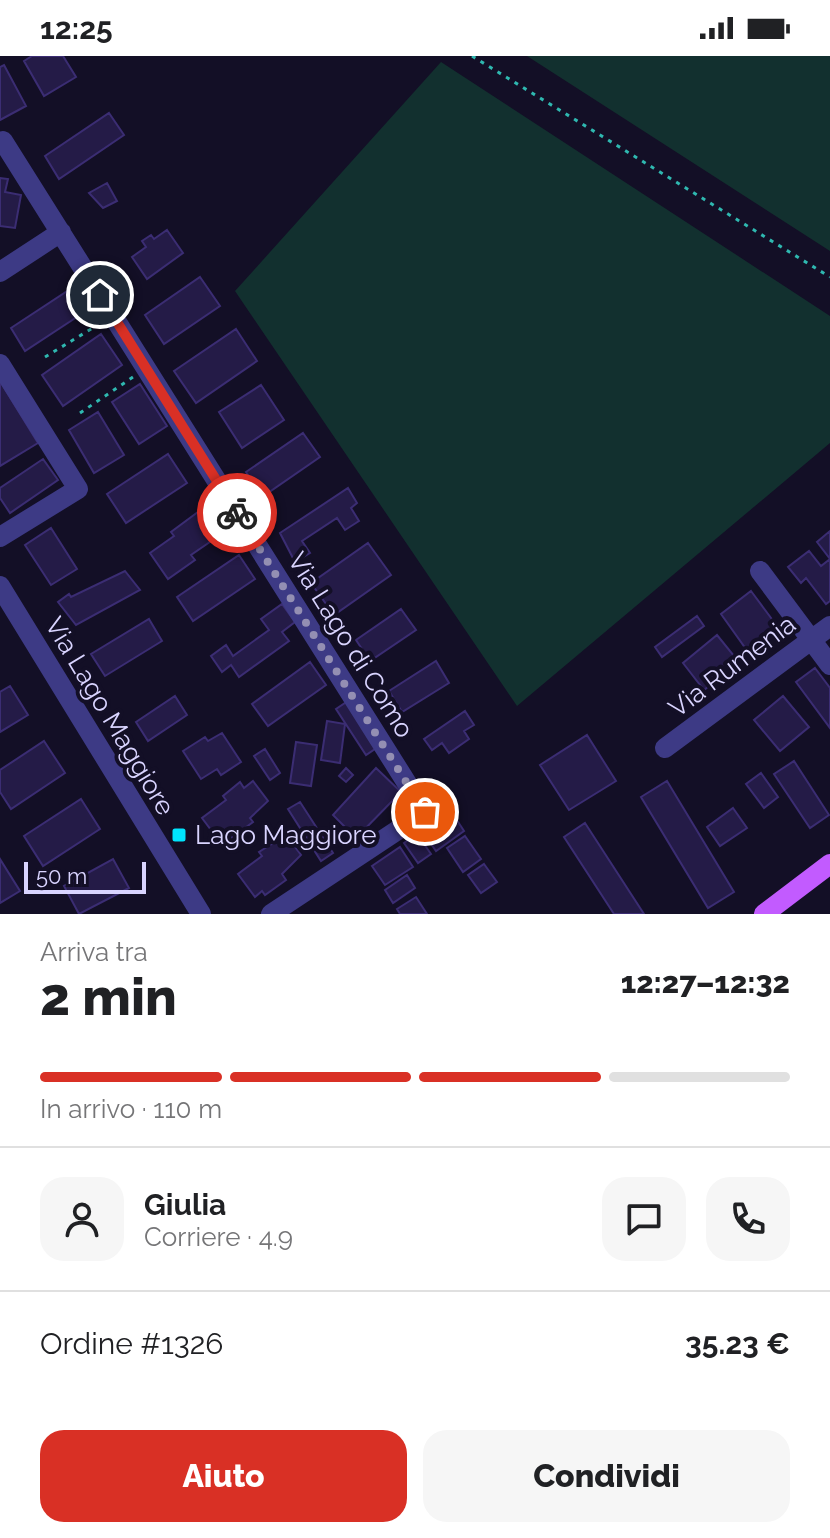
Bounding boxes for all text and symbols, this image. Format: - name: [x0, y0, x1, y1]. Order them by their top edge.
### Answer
- text: 12:25: [40, 11, 113, 46]
- pin: [66, 261, 134, 329]
- icon: home: [78, 273, 122, 317]
- courier: [197, 473, 277, 553]
- icon: bike: [215, 491, 259, 535]
- street label: Via Lago di Como: [282, 547, 420, 743]
- street label: Via Rumenia: [663, 609, 801, 723]
- street label: Via Lago Maggiore: [39, 612, 181, 820]
- pin: [391, 778, 459, 846]
- icon: bag: [403, 790, 447, 834]
- place label: Lago Maggiore: [195, 820, 377, 850]
- marker: Lago Maggiore: [170, 826, 188, 844]
- scale bar: [24, 858, 146, 894]
- text: 50 m: [36, 863, 87, 889]
- text: Arriva tra: [40, 937, 148, 967]
- text: 12:27–12:32: [621, 965, 790, 1000]
- text: 2 min: [40, 966, 177, 1027]
- text: In arrivo · 110 m: [40, 1094, 222, 1124]
- button: person: [40, 1177, 124, 1261]
- button: chat: [602, 1177, 686, 1261]
- button: phone: [706, 1177, 790, 1261]
- text: Giulia: [144, 1187, 226, 1222]
- text: Corriere · 4.9: [144, 1222, 293, 1252]
- text: Ordine #1326: [40, 1326, 223, 1361]
- text: 35.23 €: [685, 1326, 790, 1361]
- button: Aiuto: [40, 1430, 407, 1522]
- button: Condividi: [423, 1430, 790, 1522]

